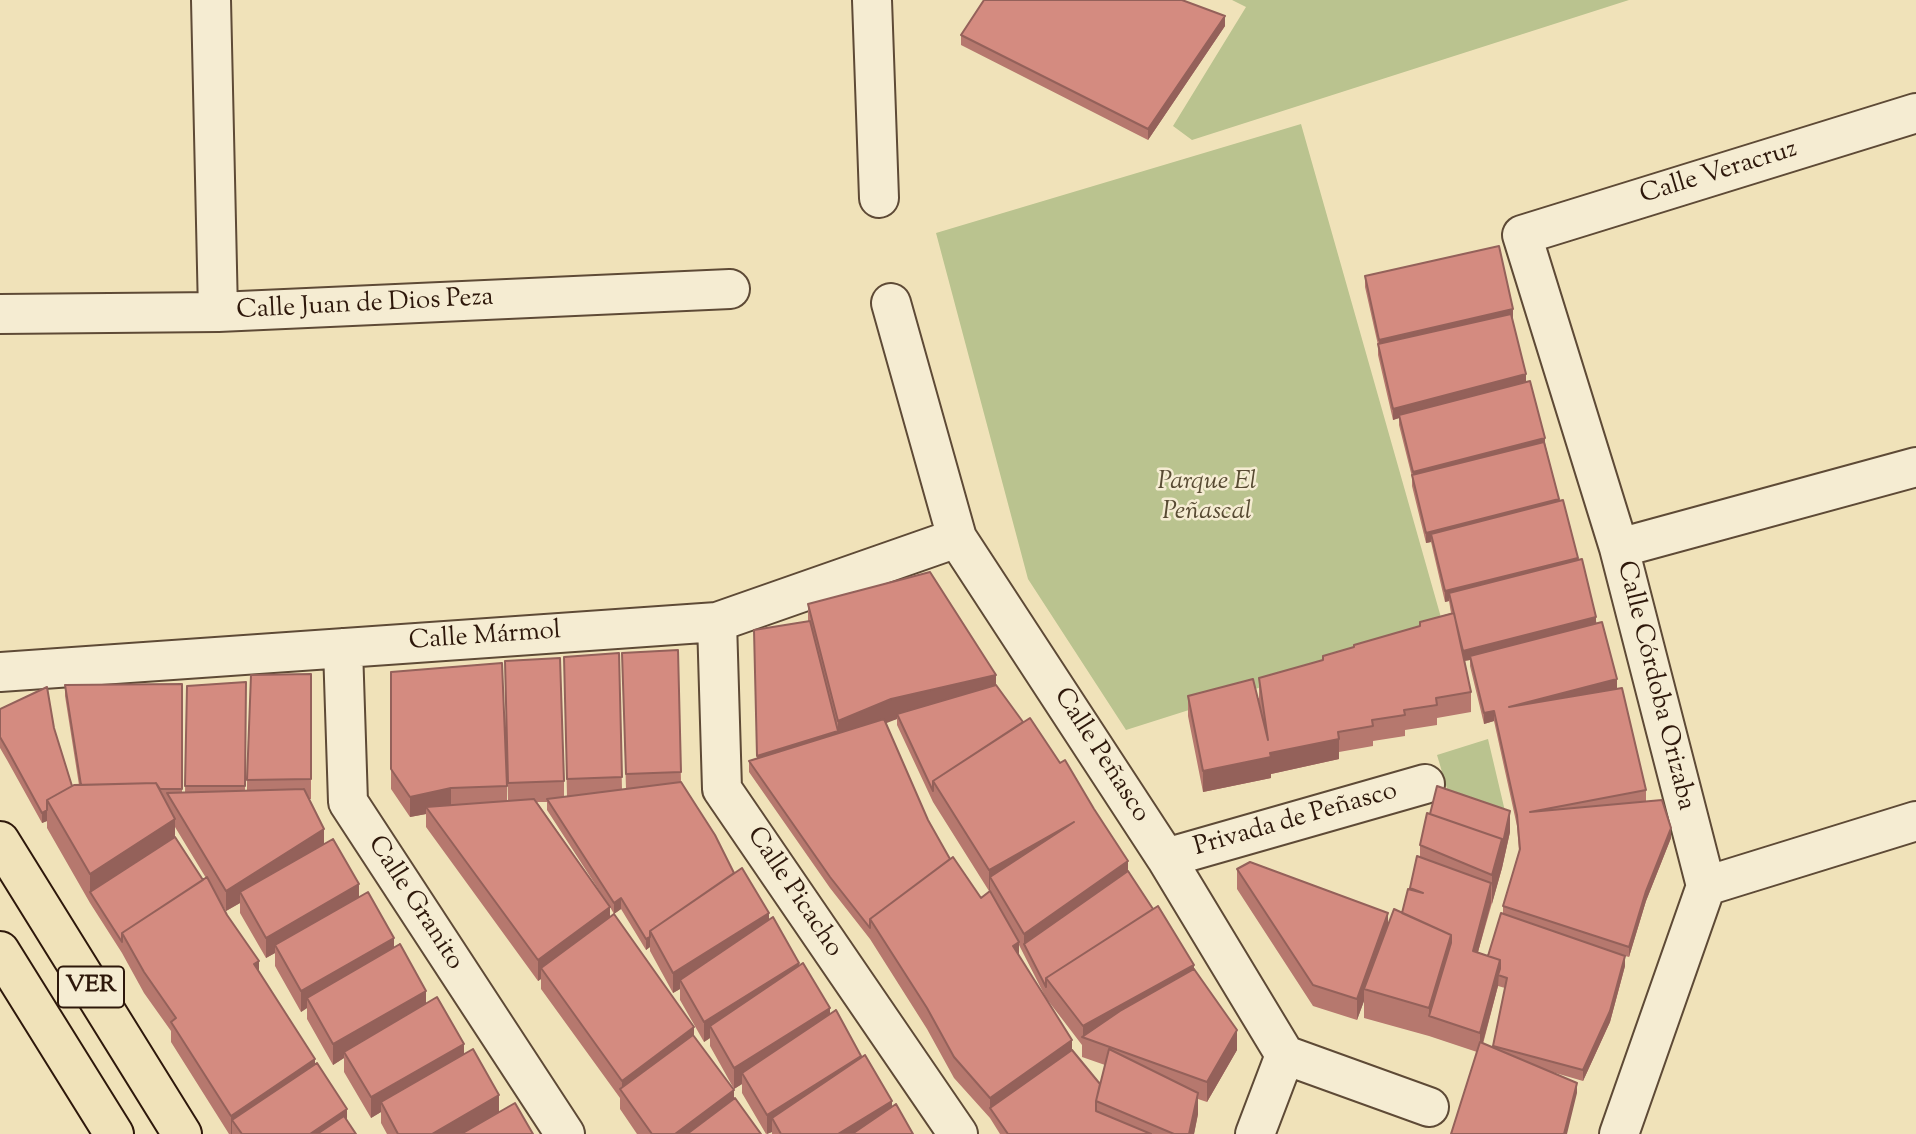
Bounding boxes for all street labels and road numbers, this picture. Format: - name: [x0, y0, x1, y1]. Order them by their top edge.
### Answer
- street label: Calle Veracruz: [1637, 135, 1801, 213]
- street label: Calle Juan de Dios Peza: [236, 284, 494, 328]
- street label: Calle Córdoba Orizaba: [1608, 558, 1700, 814]
- street label: Calle Mármol: [408, 617, 562, 659]
- street label: Calle Peñasco: [1045, 683, 1155, 829]
- street label: Privada de Peñasco: [1191, 777, 1401, 865]
- street label: Calle Picacho: [738, 822, 848, 964]
- street label: Calle Granito: [359, 831, 469, 977]
- road number: VER: [58, 967, 124, 1007]

